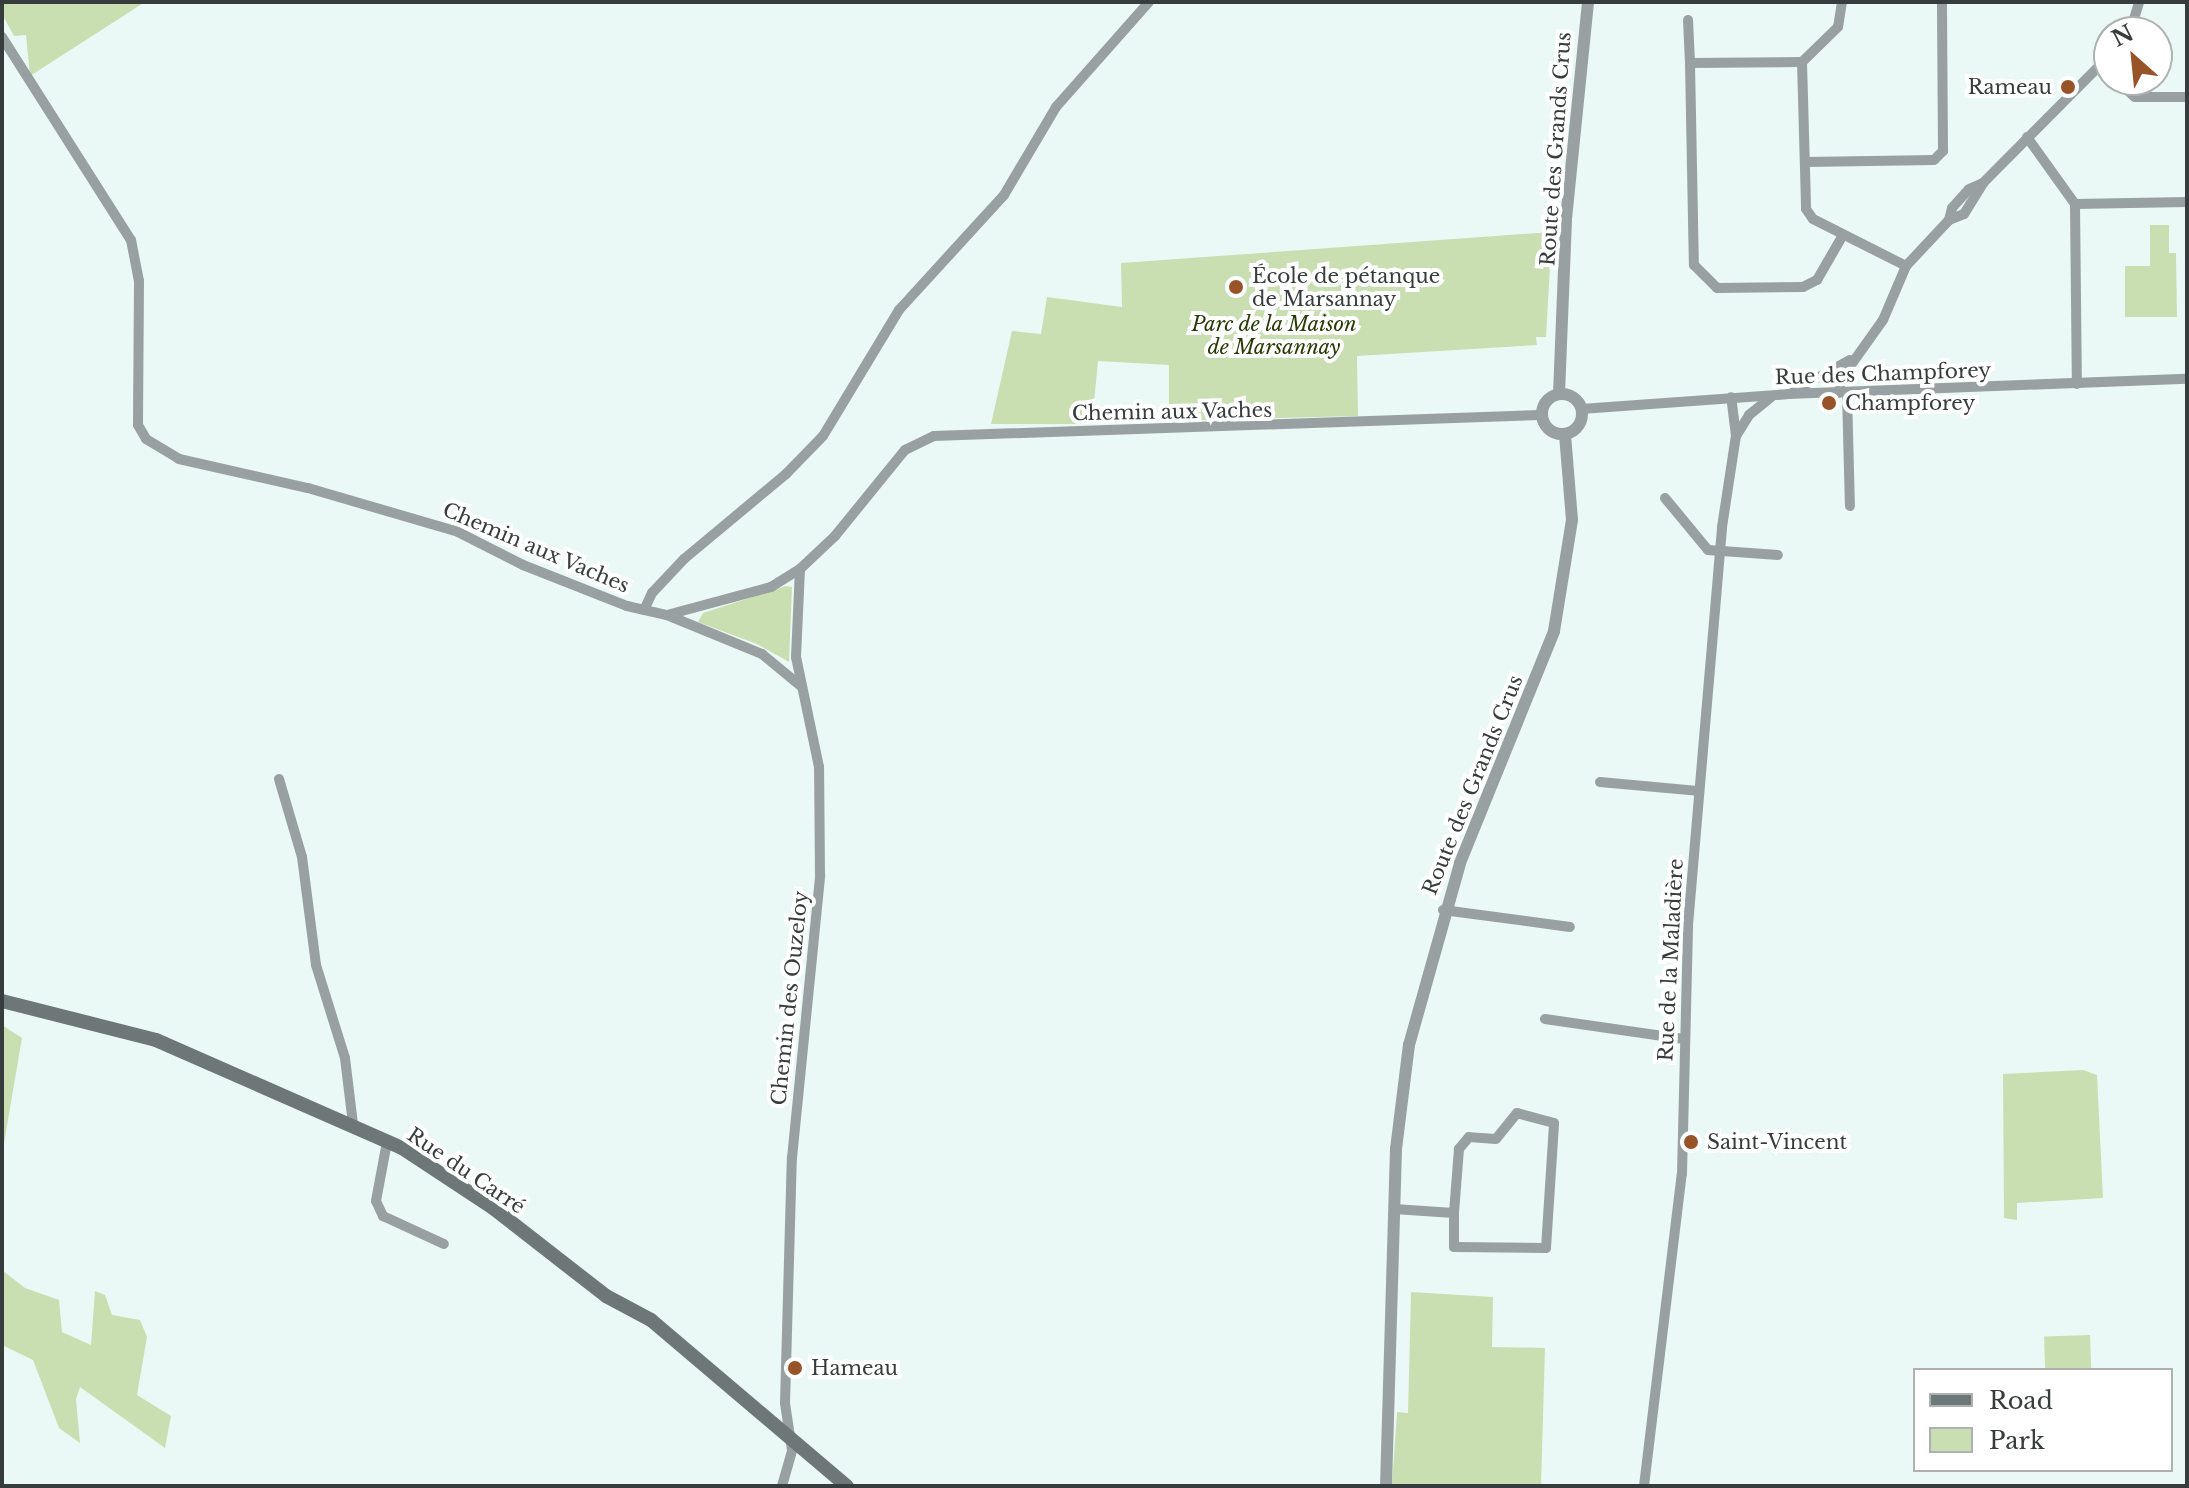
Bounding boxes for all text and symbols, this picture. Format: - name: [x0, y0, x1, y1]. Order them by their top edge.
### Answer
- north arrow: [2093, 16, 2173, 96]
- text: N: [2107, 19, 2138, 53]
- street label: Route des Grands Crus: [1536, 31, 1576, 267]
- place label: Rameau: [1968, 75, 2052, 99]
- marker: Rameau: [2059, 78, 2077, 96]
- place label: École de pétanque de Marsannay: [1252, 264, 1440, 311]
- marker: École de pétanque de Marsannay: [1227, 278, 1245, 296]
- park label: Parc de la Maison de Marsannay: [1191, 312, 1357, 359]
- street label: Rue des Champforey: [1774, 358, 1992, 390]
- place label: Champforey: [1845, 391, 1975, 415]
- marker: Champforey: [1820, 394, 1838, 412]
- street label: Chemin aux Vaches: [1071, 398, 1273, 426]
- street label: Chemin aux Vaches: [439, 498, 633, 598]
- street label: Route des Grands Crus: [1418, 672, 1528, 898]
- street label: Rue de la Maladière: [1654, 858, 1688, 1062]
- street label: Chemin des Ouzeloy: [767, 889, 813, 1107]
- street label: Rue du Carré: [403, 1123, 529, 1219]
- place label: Saint-Vincent: [1707, 1130, 1847, 1154]
- marker: Saint-Vincent: [1682, 1133, 1700, 1151]
- place label: Hameau: [811, 1356, 898, 1380]
- marker: Hameau: [786, 1359, 804, 1377]
- legend: [1913, 1368, 2173, 1472]
- text: Road: [1989, 1386, 2053, 1415]
- text: Park: [1989, 1426, 2045, 1455]

